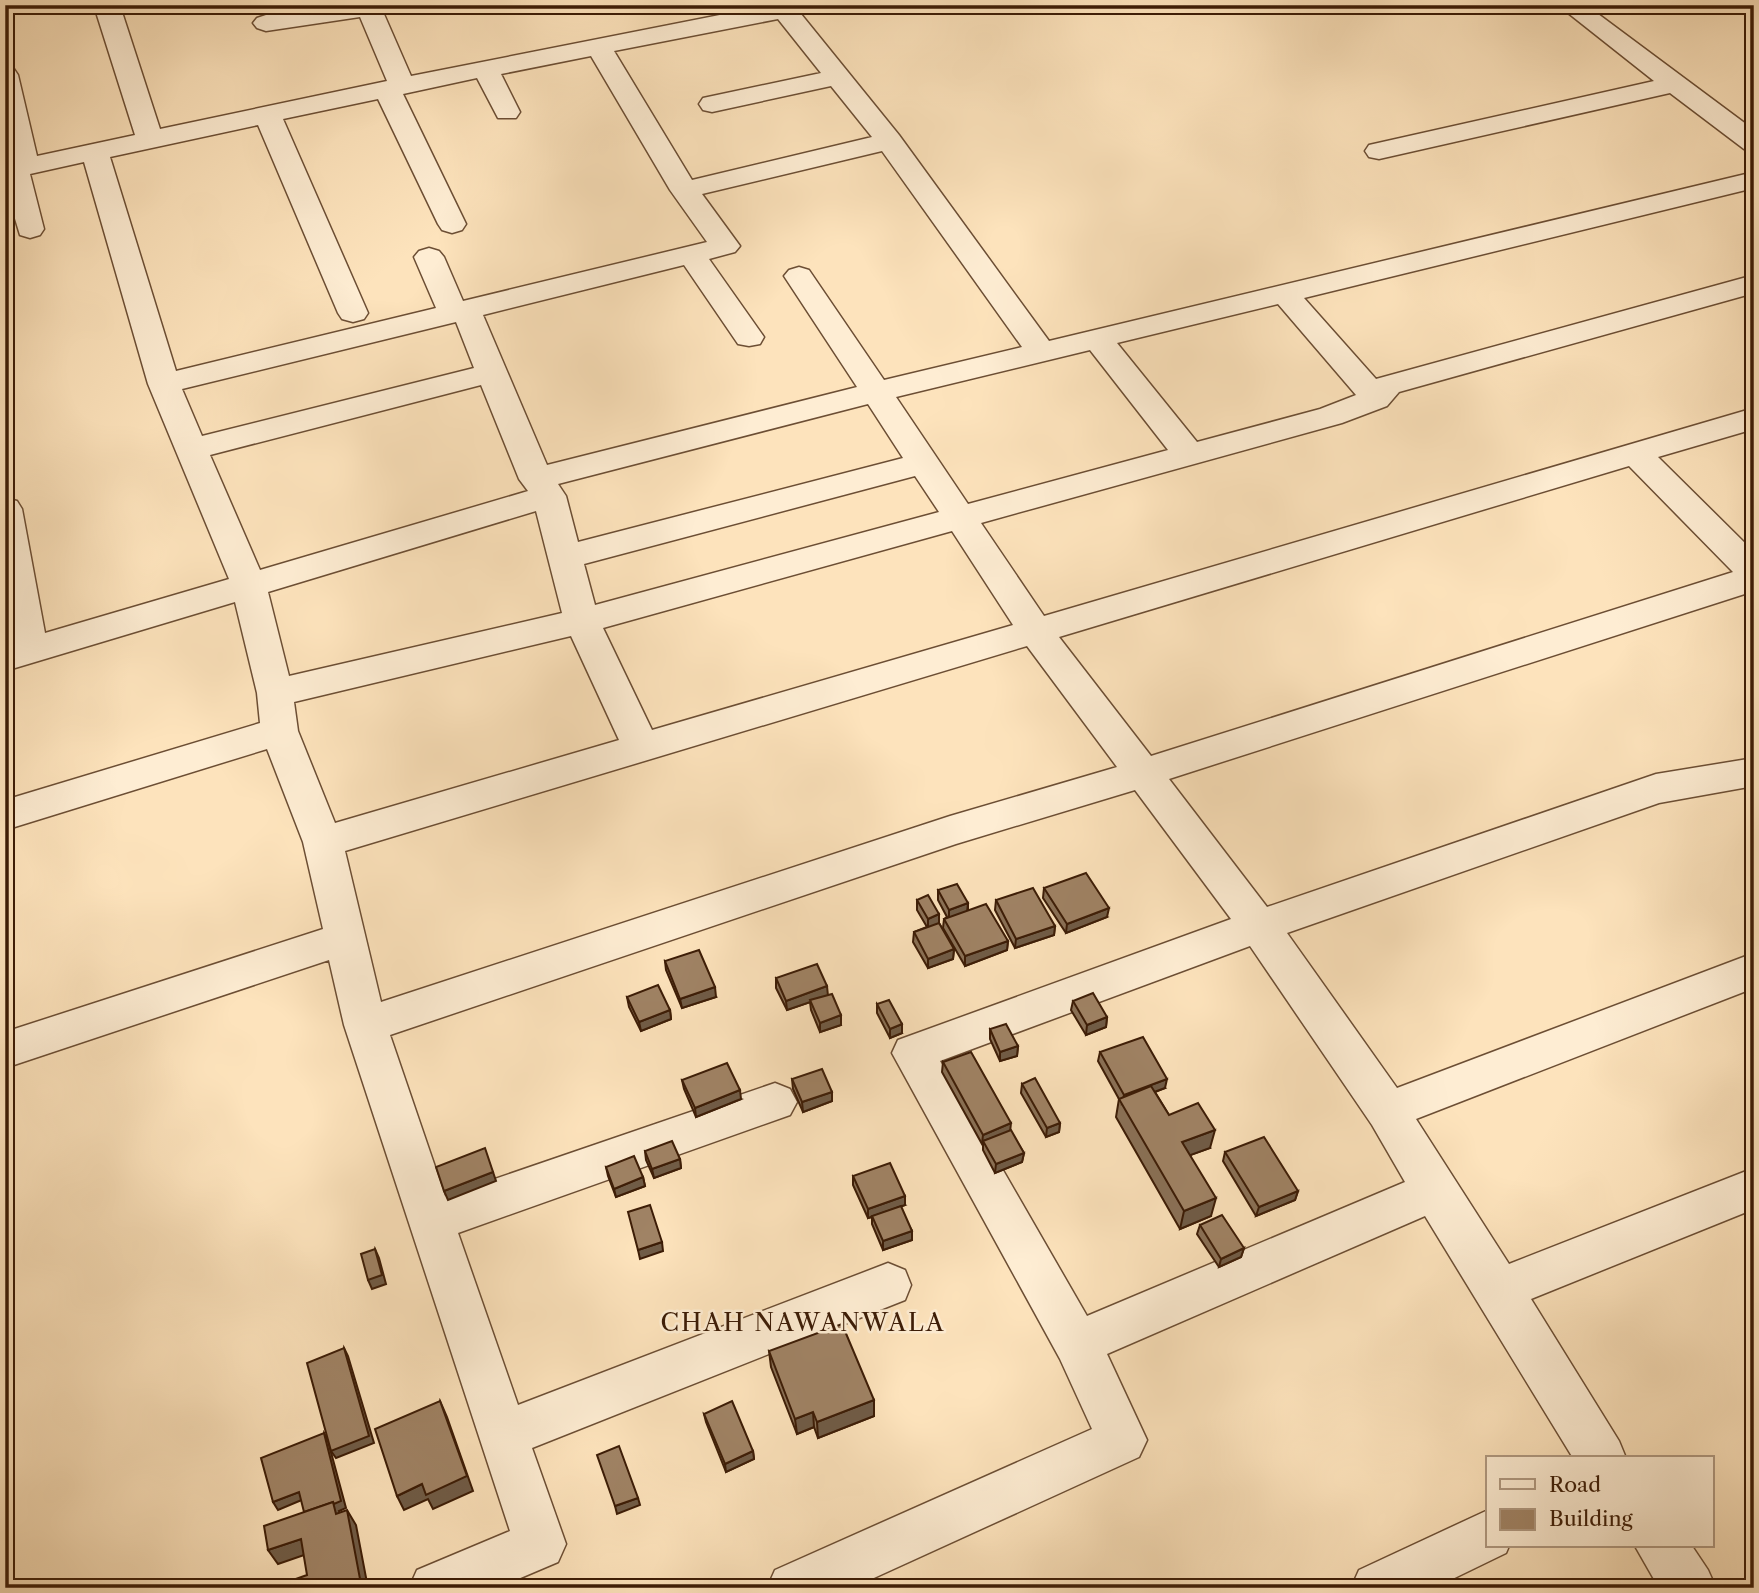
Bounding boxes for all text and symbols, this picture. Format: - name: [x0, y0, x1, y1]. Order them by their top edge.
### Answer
- district label: CHAH NAWANWALA: [660, 1308, 946, 1337]
- legend: [1486, 1456, 1714, 1548]
- text: Road: [1549, 1472, 1601, 1497]
- text: Building: [1549, 1506, 1634, 1531]

